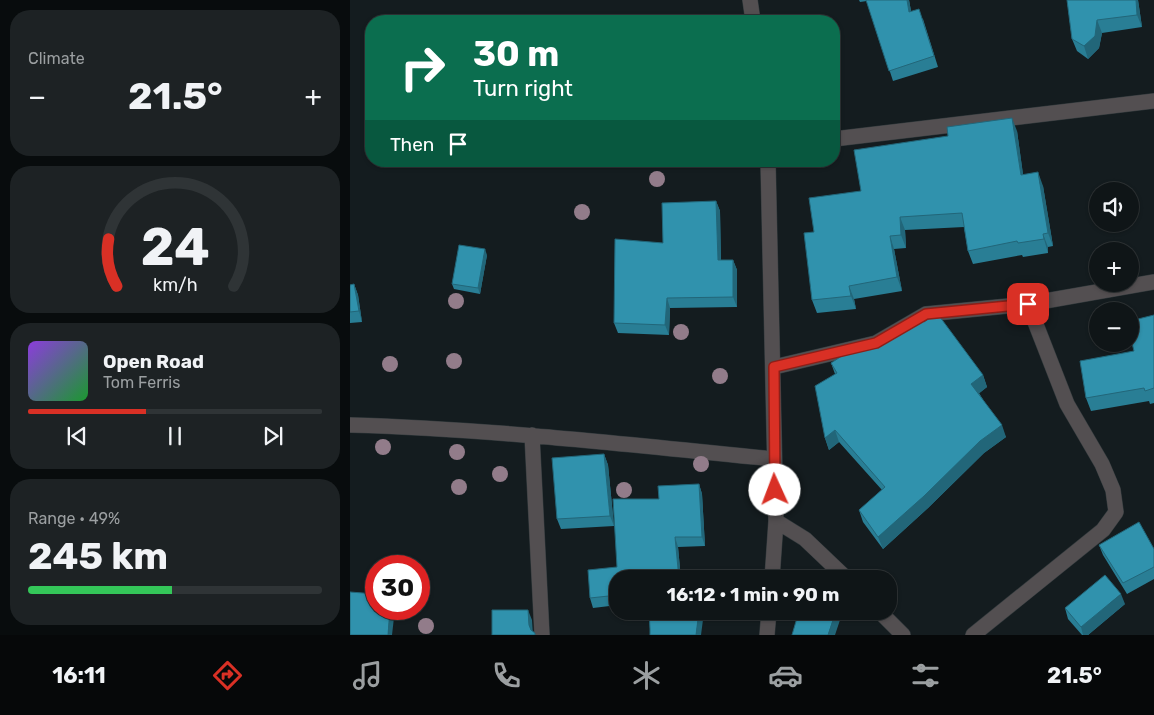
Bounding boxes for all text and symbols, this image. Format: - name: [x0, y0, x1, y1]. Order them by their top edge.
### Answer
- text: 30 m: [473, 33, 559, 75]
- icon: right: [390, 35, 455, 100]
- text: Climate: [28, 49, 85, 68]
- text: 21.5°: [128, 73, 223, 119]
- text: Turn right: [473, 75, 573, 102]
- text: −: [28, 80, 46, 113]
- text: +: [305, 80, 322, 113]
- icon: arrive: [444, 130, 472, 158]
- text: Then: [390, 133, 434, 156]
- map controls: [1089, 182, 1139, 352]
- button: sound: [1089, 182, 1139, 232]
- text: 24: [140, 216, 210, 278]
- button: +: [1089, 242, 1139, 292]
- text: km/h: [153, 274, 197, 295]
- pin: [1007, 283, 1049, 325]
- icon: arrive: [1014, 290, 1042, 318]
- button: −: [1089, 302, 1139, 352]
- text: Open Road: [103, 350, 204, 373]
- text: Tom Ferris: [103, 373, 180, 392]
- icon: previous: [63, 422, 91, 450]
- icon: pause: [161, 422, 189, 450]
- icon: next: [259, 422, 287, 450]
- position arrow: [748, 463, 800, 515]
- text: Range · 49%: [28, 509, 120, 528]
- text: 245 km: [28, 533, 168, 579]
- speed limit sign: 30: [365, 555, 430, 620]
- text: 16:12 · 1 min · 90 m: [667, 583, 839, 606]
- icon: directions: [210, 658, 245, 693]
- icon: music: [350, 658, 385, 693]
- icon: phone: [489, 658, 524, 693]
- icon: climate: [629, 658, 664, 693]
- icon: car: [768, 658, 803, 693]
- icon: filters: [908, 658, 943, 693]
- text: 16:11: [52, 662, 106, 689]
- text: 21.5°: [1047, 662, 1102, 689]

